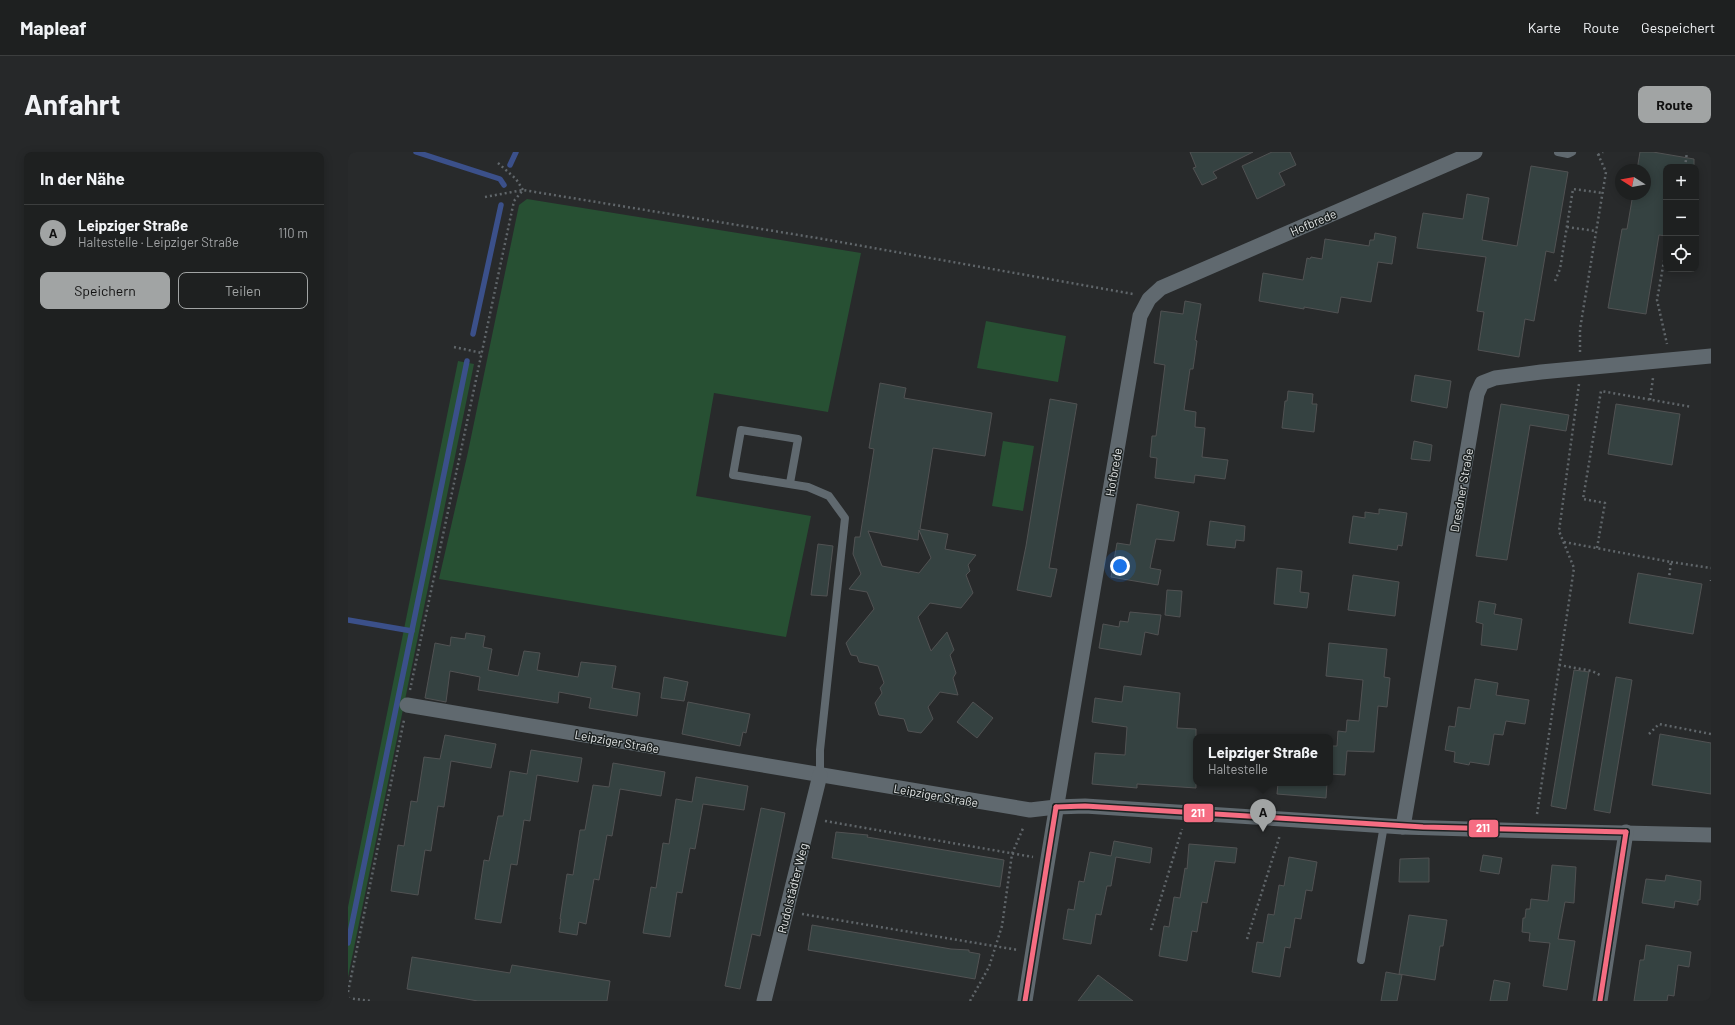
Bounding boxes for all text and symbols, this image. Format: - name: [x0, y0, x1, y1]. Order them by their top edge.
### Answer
- text: Mapleaf: [20, 16, 87, 39]
- text: Karte: [1528, 19, 1561, 36]
- text: Route: [1583, 19, 1619, 36]
- text: Gespeichert: [1641, 19, 1715, 36]
- button: Route: [1638, 86, 1711, 123]
- text: Anfahrt: [24, 87, 120, 121]
- north arrow: [1615, 164, 1651, 200]
- map controls: [1663, 164, 1699, 272]
- button: +: [1663, 164, 1699, 200]
- text: In der Nähe: [40, 168, 125, 188]
- button: −: [1663, 200, 1699, 236]
- street label: Hofbrede: [1288, 206, 1338, 238]
- text: Leipziger Straße: [78, 216, 188, 234]
- text: A: [49, 225, 57, 241]
- text: 110 m: [278, 225, 308, 241]
- text: Haltestelle · Leipziger Straße: [78, 234, 239, 250]
- button: locate: [1663, 236, 1699, 272]
- button: Speichern: [40, 272, 170, 309]
- button: Teilen: [178, 272, 308, 309]
- street label: Hofbrede: [1102, 447, 1124, 497]
- street label: Dresdner Straße: [1447, 447, 1475, 533]
- your location: [1110, 556, 1130, 576]
- street label: Leipziger Straße: [574, 727, 660, 755]
- popup: [1193, 734, 1333, 786]
- text: Leipziger Straße: [1208, 743, 1318, 761]
- text: Haltestelle: [1208, 761, 1268, 777]
- street label: Leipziger Straße: [893, 781, 979, 809]
- pin: A: [1250, 799, 1276, 832]
- line badge: 211: [1183, 803, 1214, 823]
- text: 211: [1191, 806, 1205, 819]
- line badge: 211: [1468, 819, 1499, 838]
- text: 211: [1476, 821, 1490, 834]
- street label: Rudolstädter Weg: [774, 841, 810, 935]

